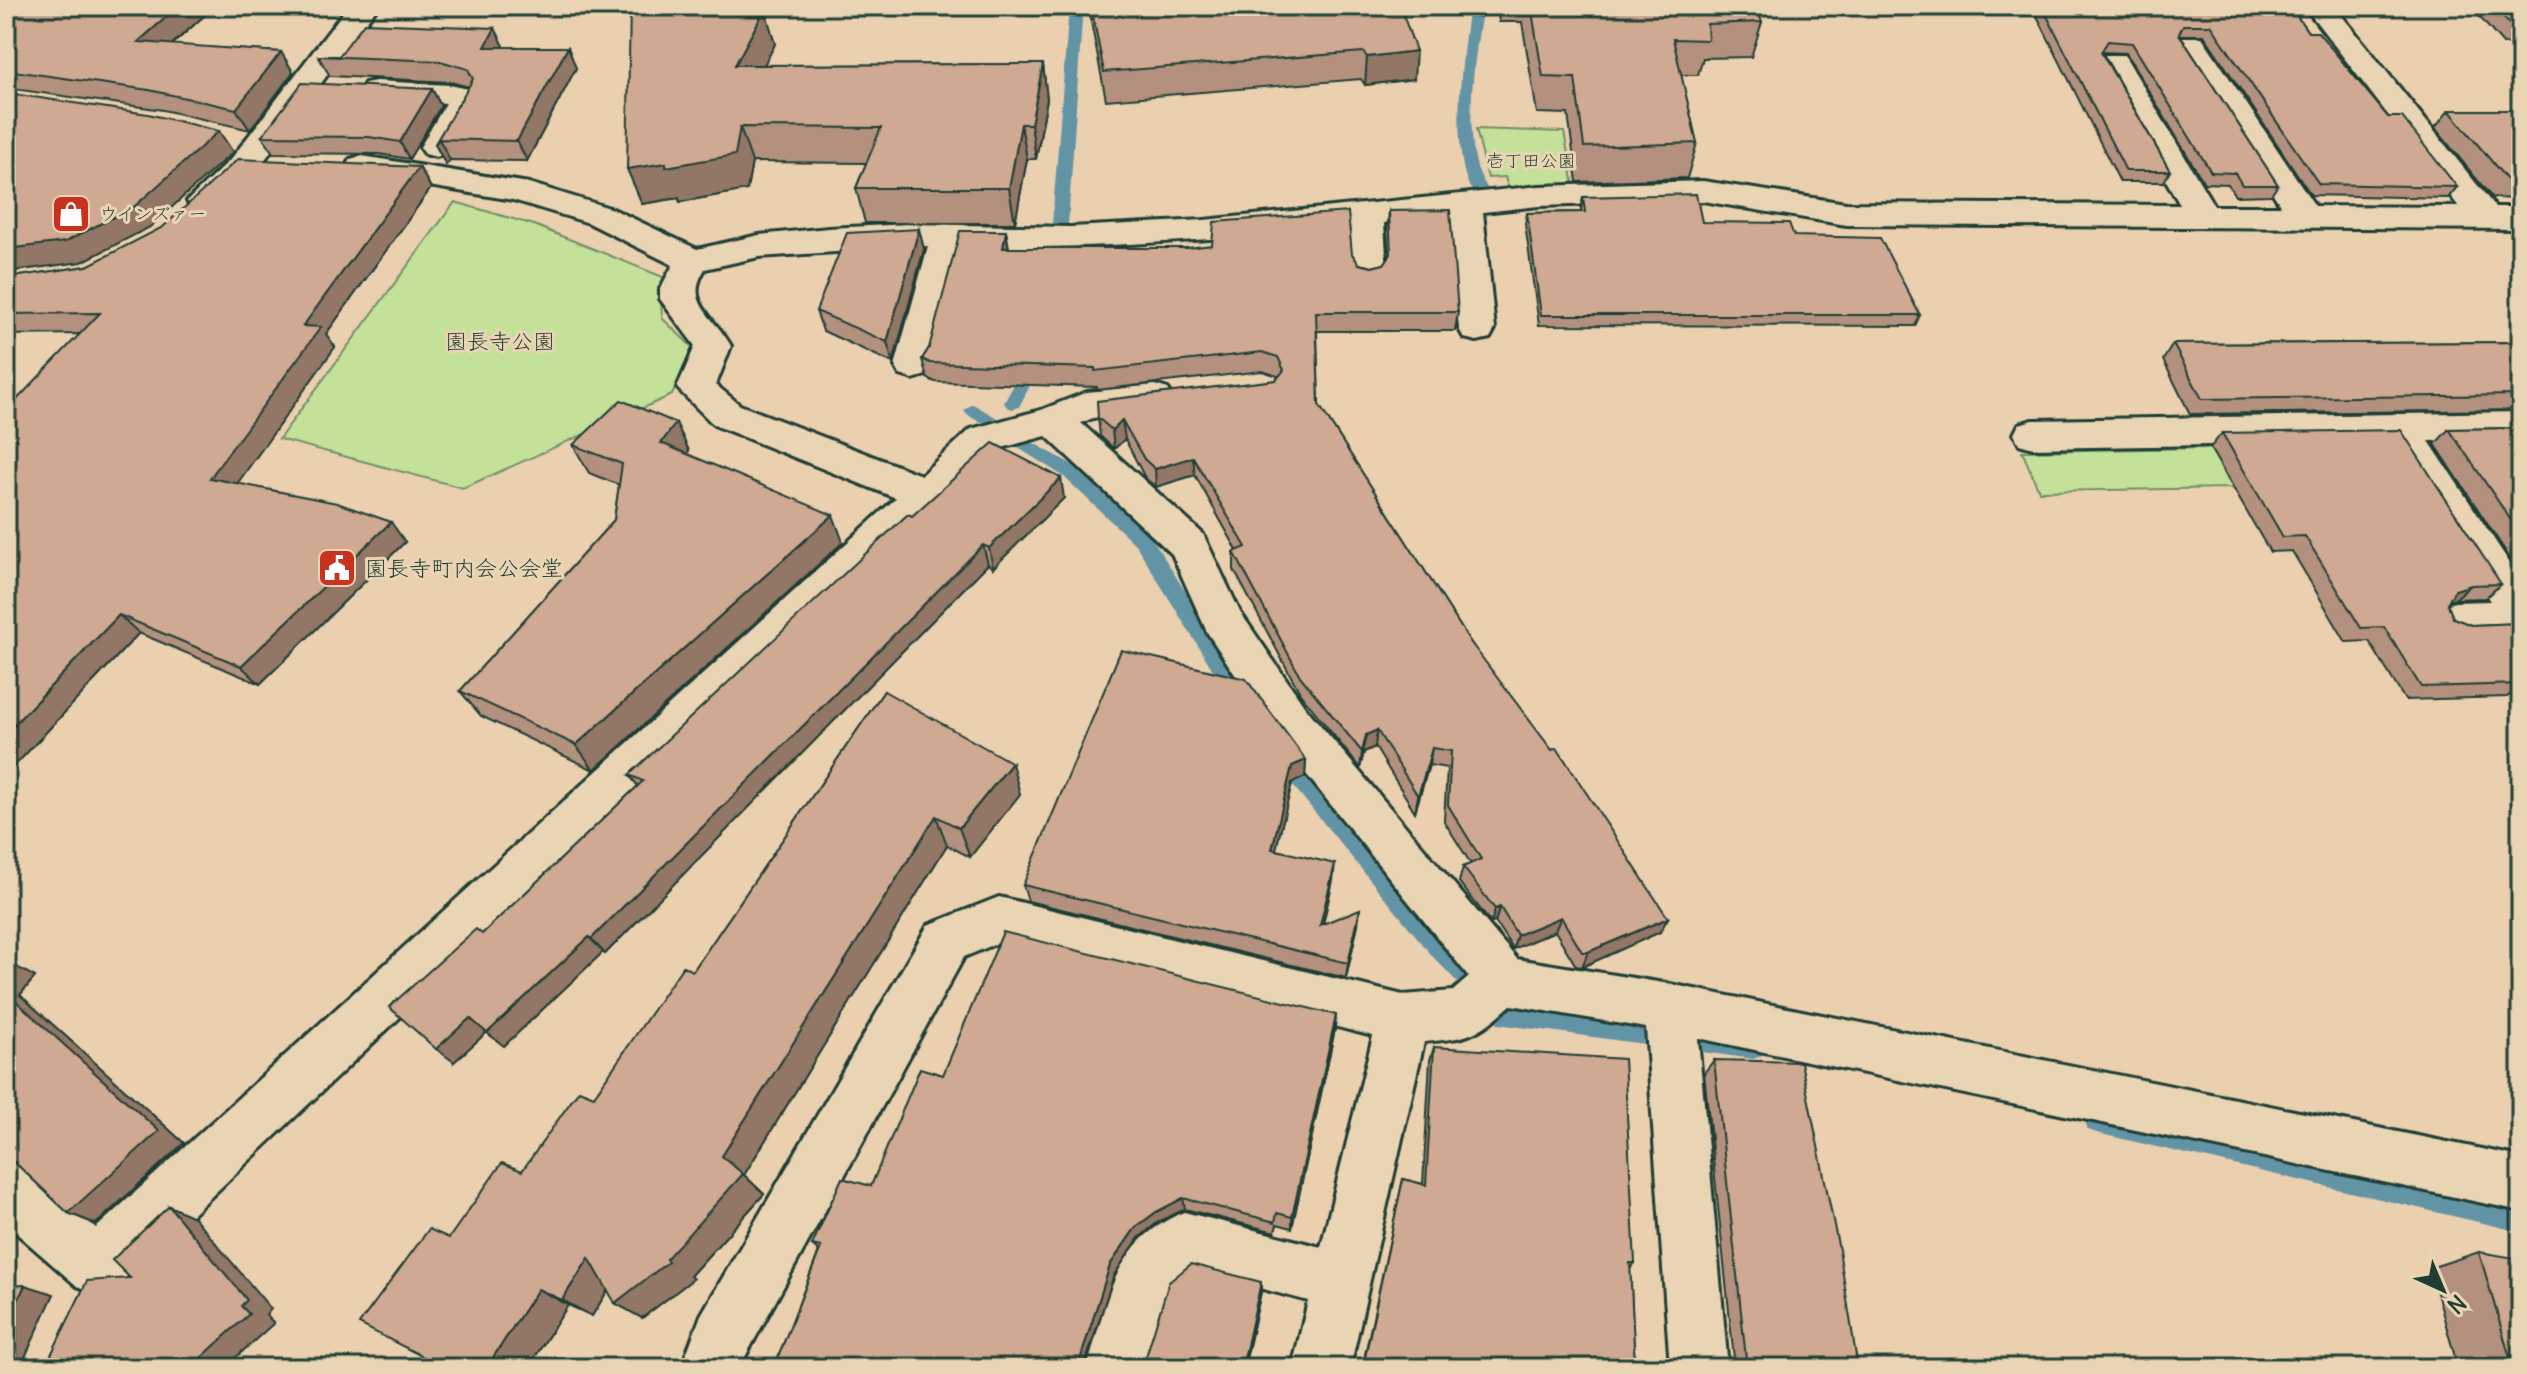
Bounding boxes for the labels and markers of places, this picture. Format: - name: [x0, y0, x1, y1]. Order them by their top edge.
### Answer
- shop icon: ウインズァー: [50, 193, 92, 235]
- place label: ウインズァー: [99, 202, 206, 225]
- public building icon: 園長寺町内会公会堂: [316, 547, 358, 589]
- place label: 園長寺町内会公会堂: [365, 554, 563, 582]

